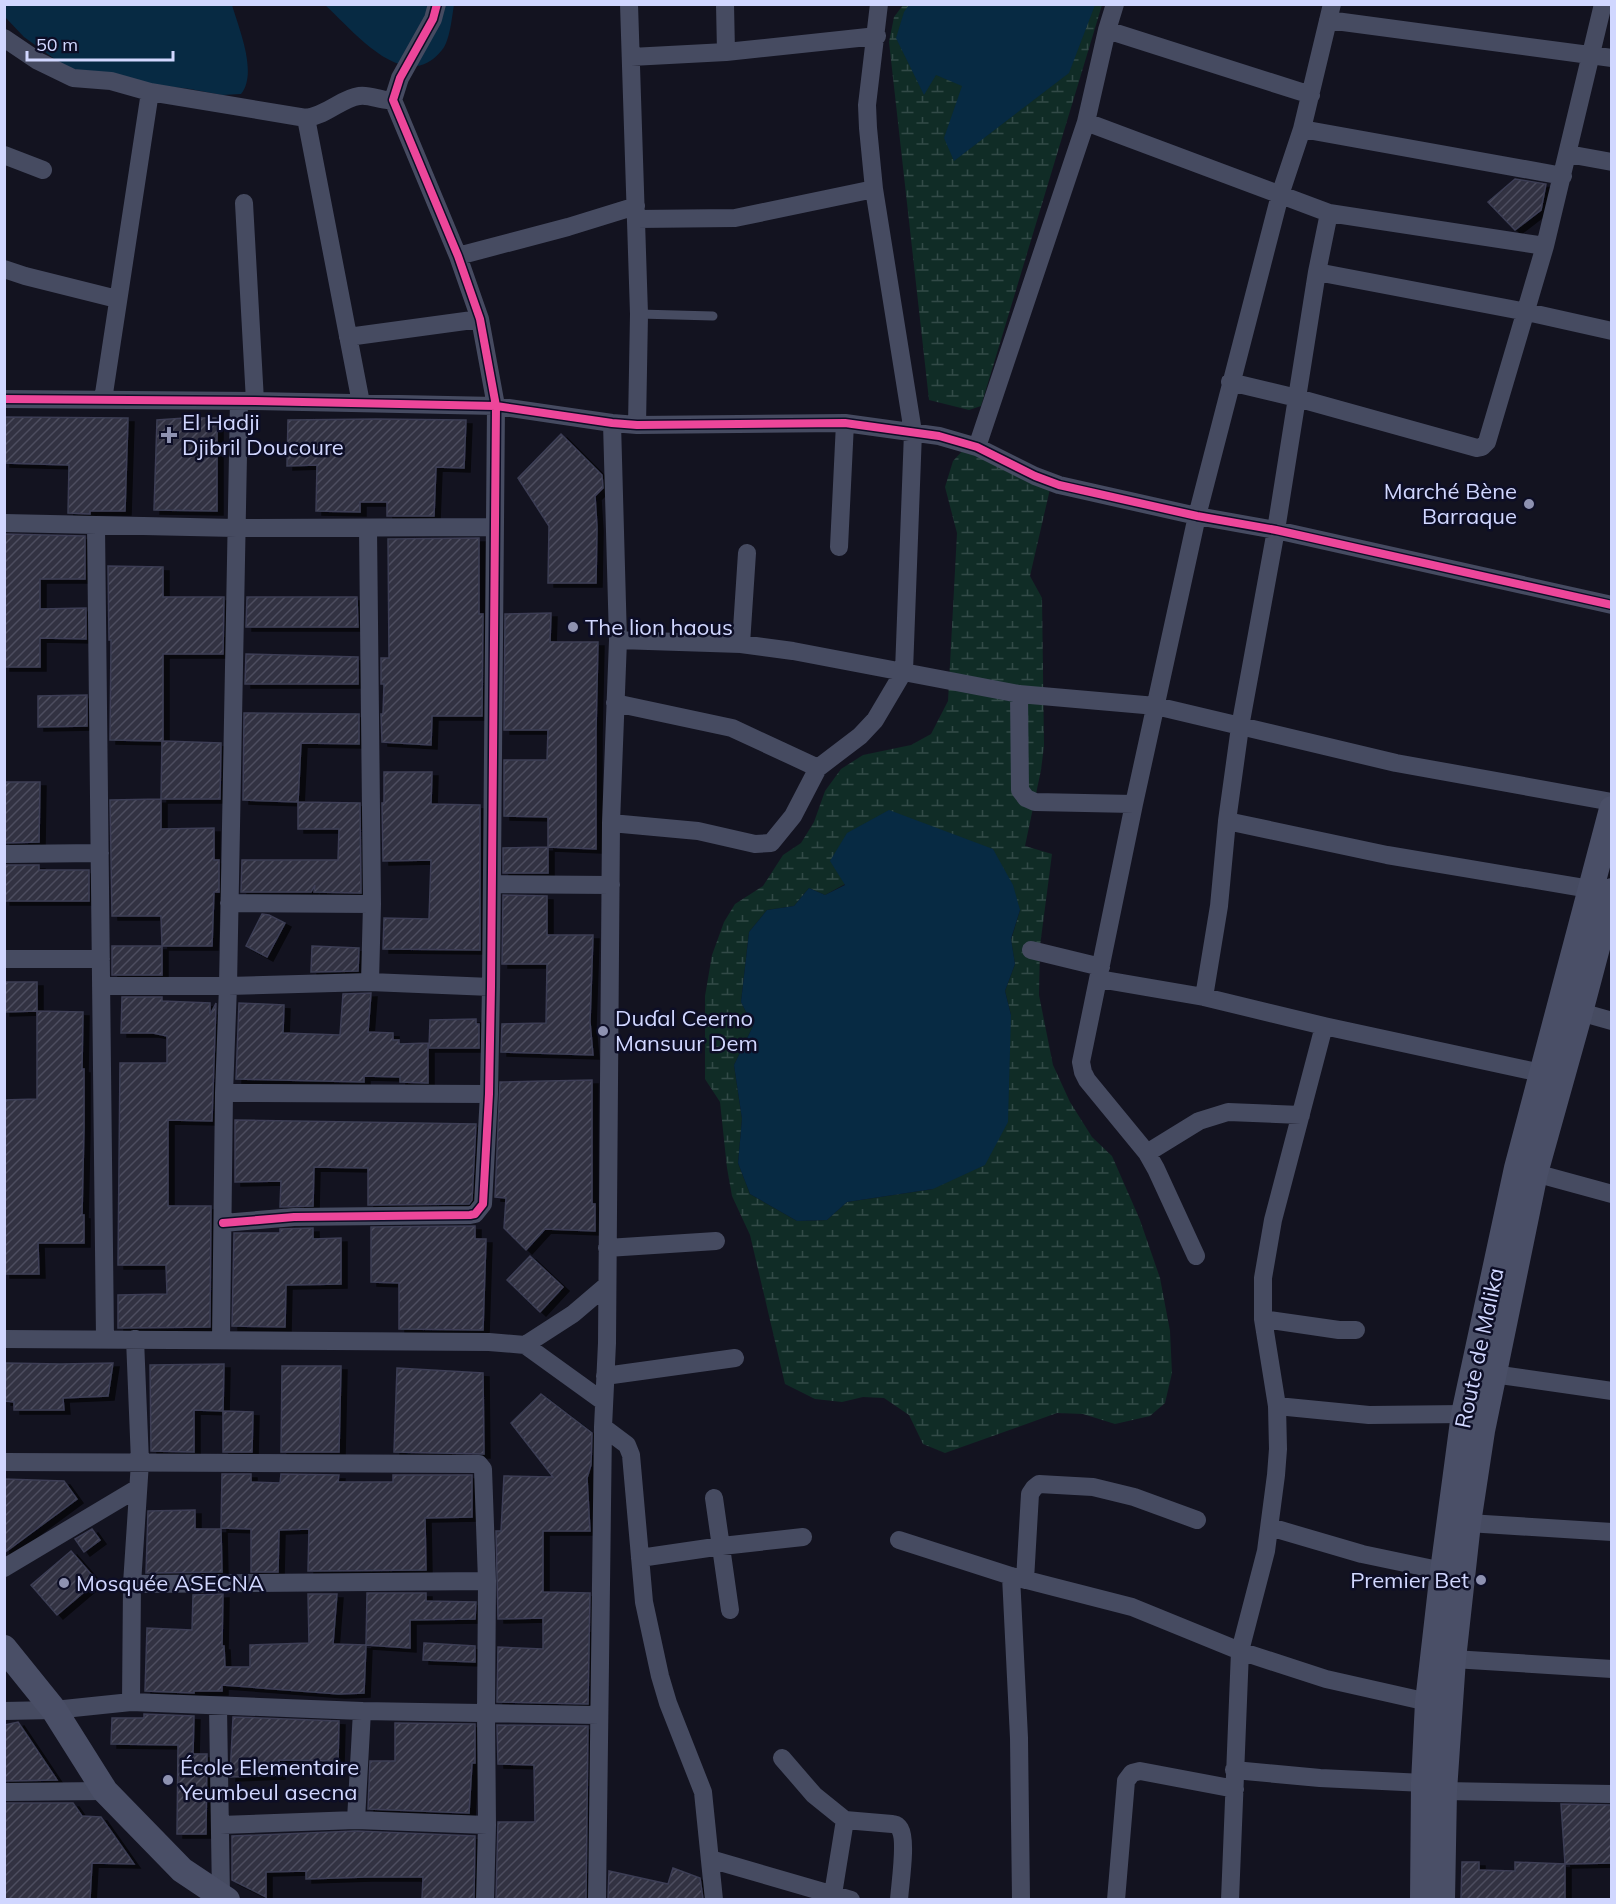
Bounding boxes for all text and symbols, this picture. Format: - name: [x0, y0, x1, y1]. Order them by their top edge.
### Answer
- scale bar: [27, 24, 172, 62]
- text: 50 m: [36, 33, 78, 56]
- place label: El Hadji Djibril Doucoure: [182, 408, 344, 461]
- marker: El Hadji Djibril Doucoure: [160, 426, 178, 444]
- place label: Marché Bène Barraque: [1384, 477, 1517, 530]
- marker: Marché Bène Barraque: [1522, 497, 1536, 511]
- place label: The lion haous: [585, 613, 733, 641]
- marker: The lion haous: [566, 620, 580, 634]
- place label: Duɗal Ceerno Mansuur Dem: [615, 1004, 758, 1057]
- marker: Duɗal Ceerno Mansuur Dem: [596, 1024, 610, 1038]
- street label: Route de Malika: [1448, 1265, 1510, 1431]
- place label: Premier Bet: [1350, 1566, 1469, 1594]
- place label: Mosquée ASECNA: [76, 1569, 264, 1597]
- marker: Premier Bet: [1474, 1573, 1488, 1587]
- marker: Mosquée ASECNA: [57, 1576, 71, 1590]
- place label: École Elementaire Yeumbeul asecna: [179, 1753, 359, 1806]
- marker: École Elementaire Yeumbeul asecna: [161, 1773, 175, 1787]

